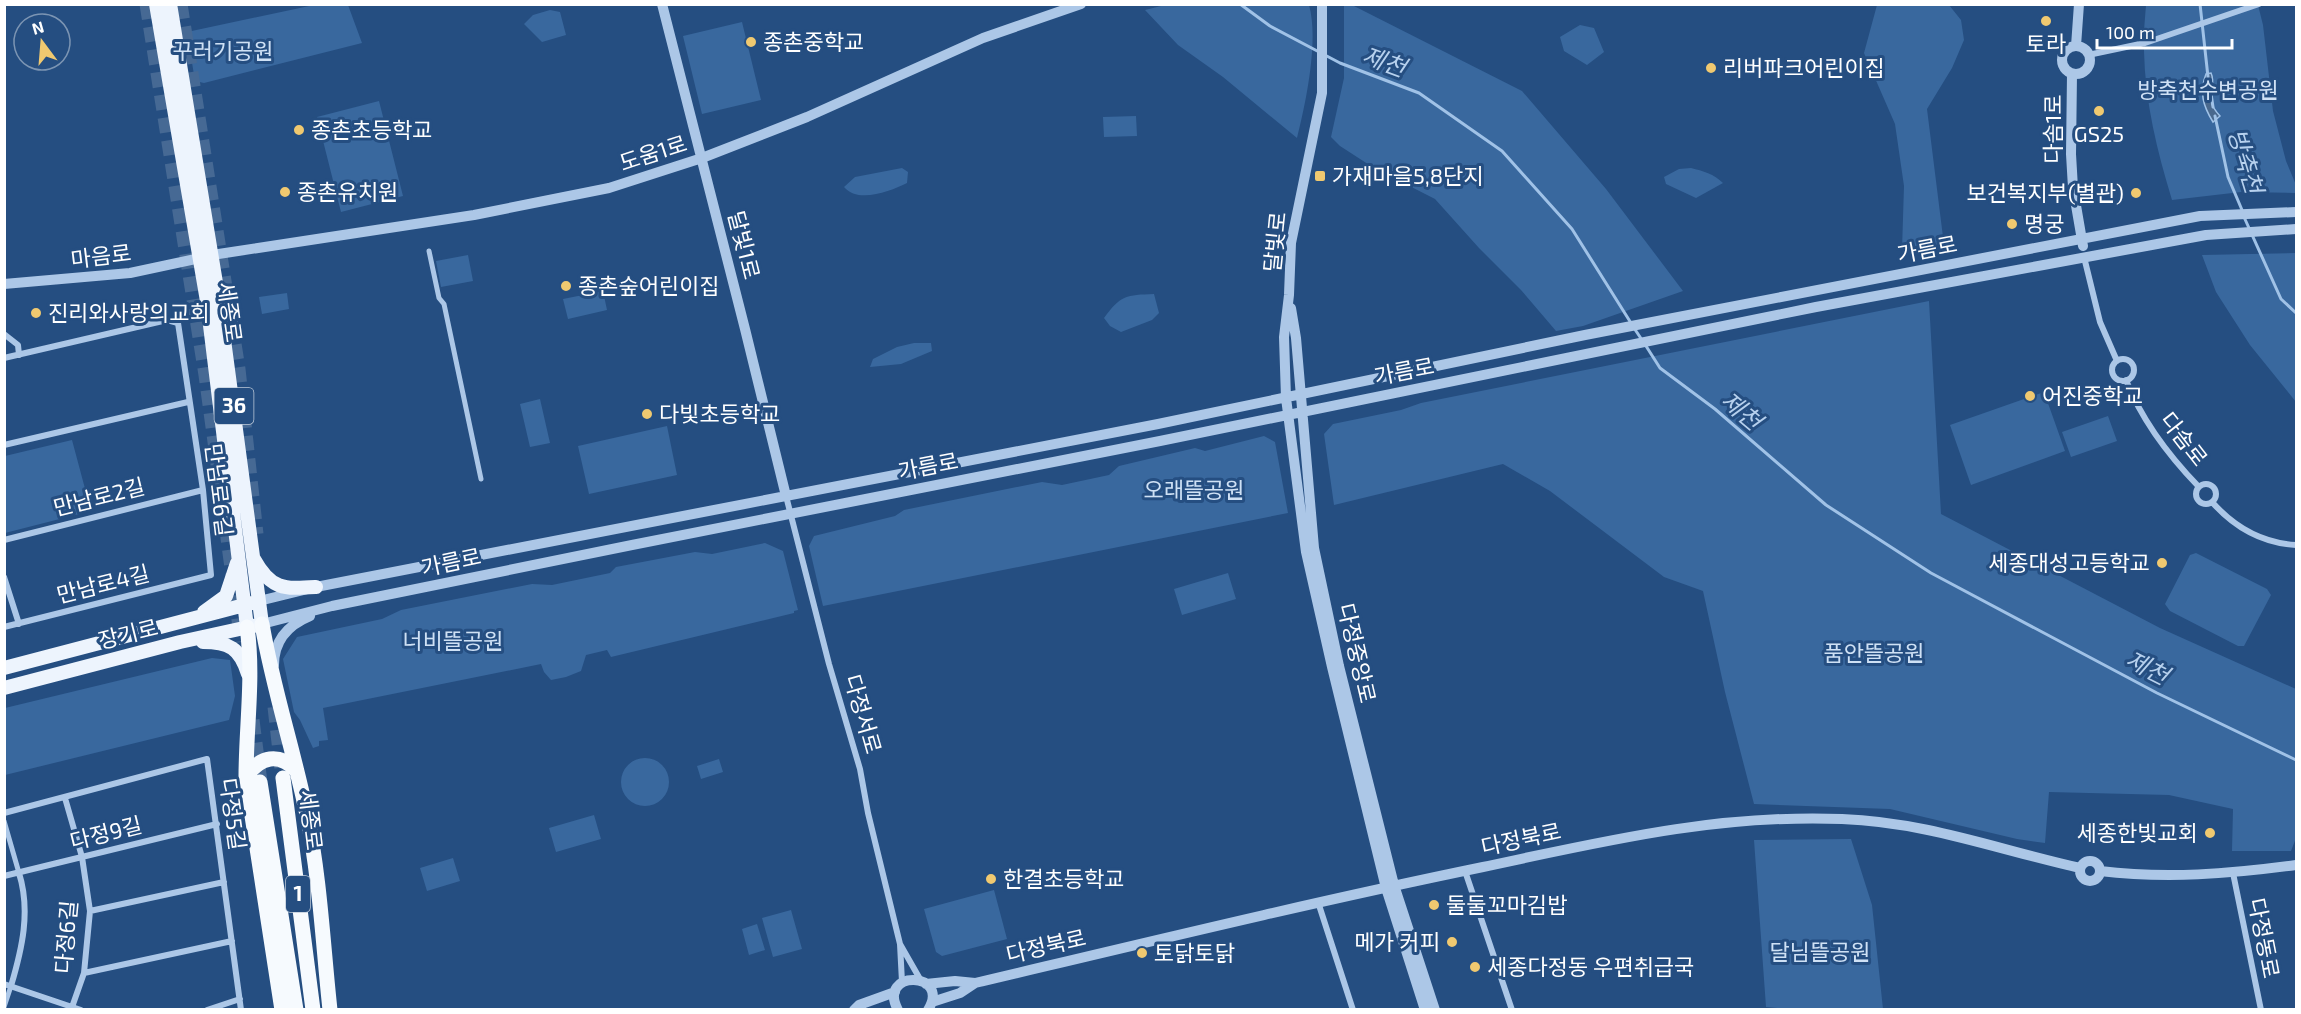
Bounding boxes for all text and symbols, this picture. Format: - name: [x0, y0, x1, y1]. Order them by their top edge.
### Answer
- north arrow: [12, 12, 72, 72]
- scale bar: [2097, 12, 2232, 50]
- marker: 토라: [2039, 14, 2053, 28]
- text: N: [30, 16, 46, 38]
- text: 100 m: [2106, 21, 2155, 43]
- place label: 종촌중학교: [763, 28, 864, 54]
- place label: 토라: [2026, 30, 2066, 56]
- marker: 종촌중학교: [744, 35, 758, 49]
- park label: 꾸러기공원: [172, 37, 274, 63]
- water label: 제천: [1359, 39, 1413, 83]
- place label: 리버파크어린이집: [1723, 54, 1885, 80]
- marker: 리버파크어린이집: [1704, 61, 1718, 75]
- park label: 방축천수변공원: [2137, 76, 2279, 102]
- street label: 다솜1로: [2039, 94, 2065, 164]
- marker: GS25: [2092, 104, 2106, 118]
- place label: 종촌초등학교: [311, 116, 432, 142]
- place label: GS25: [2074, 120, 2124, 146]
- marker: 종촌초등학교: [292, 123, 306, 137]
- water label: 방축천: [2223, 125, 2271, 199]
- street label: 도움1로: [616, 129, 690, 175]
- place label: 가재마을5,8단지: [1332, 162, 1484, 188]
- marker: 가재마을5,8단지: [1313, 169, 1327, 183]
- place label: 종촌유치원: [297, 178, 398, 204]
- place label: 보건복지부(별관): [1967, 179, 2124, 205]
- marker: 종촌유치원: [278, 185, 292, 199]
- marker: 보건복지부(별관): [2129, 186, 2143, 200]
- street label: 달빛1로: [724, 208, 766, 282]
- street label: 달빛로: [1258, 210, 1290, 273]
- place label: 명궁: [2024, 210, 2064, 236]
- marker: 명궁: [2005, 217, 2019, 231]
- street label: 가름로: [1895, 229, 1959, 267]
- street label: 마음로: [69, 238, 133, 272]
- place label: 종촌숲어린이집: [578, 272, 720, 298]
- marker: 종촌숲어린이집: [559, 279, 573, 293]
- street label: 세종로: [214, 280, 248, 344]
- place label: 진리와사랑의교회: [48, 299, 210, 325]
- marker: 진리와사랑의교회: [29, 306, 43, 320]
- street label: 가름로: [1372, 351, 1436, 389]
- place label: 어진중학교: [2042, 382, 2143, 408]
- water label: 제천: [1716, 385, 1770, 437]
- road number: 36: [214, 388, 254, 424]
- marker: 어진중학교: [2023, 389, 2037, 403]
- place label: 다빛초등학교: [659, 400, 780, 426]
- street label: 다솜로: [2156, 406, 2214, 470]
- marker: 다빛초등학교: [640, 407, 654, 421]
- street label: 만남로6길: [201, 442, 239, 538]
- street label: 가름로: [896, 446, 960, 484]
- street label: 만남로2길: [50, 472, 147, 520]
- park label: 오래뜰공원: [1143, 476, 1245, 502]
- street label: 가름로: [418, 542, 483, 580]
- place label: 세종대성고등학교: [1988, 549, 2150, 575]
- marker: 세종대성고등학교: [2155, 556, 2169, 570]
- street label: 만남로4길: [54, 559, 152, 607]
- street label: 다정중앙로: [1334, 601, 1382, 705]
- street label: 장기로: [95, 613, 160, 653]
- park label: 너비뜰공원: [402, 627, 504, 653]
- park label: 품안뜰공원: [1823, 639, 1925, 665]
- water label: 제천: [2121, 644, 2177, 691]
- street label: 다정서로: [840, 671, 888, 756]
- street label: 다정5길: [216, 776, 252, 852]
- street label: 세종로: [295, 788, 329, 852]
- street label: 다정9길: [67, 811, 144, 854]
- street label: 다정북로: [1478, 817, 1563, 859]
- place label: 세종한빛교회: [2077, 819, 2198, 845]
- marker: 세종한빛교회: [2203, 826, 2217, 840]
- place label: 한결초등학교: [1003, 865, 1124, 891]
- marker: 한결초등학교: [984, 872, 998, 886]
- road number: 1: [286, 876, 310, 912]
- place label: 둘둘꼬마김밥: [1446, 891, 1567, 917]
- street label: 다정동로: [2244, 896, 2285, 980]
- marker: 둘둘꼬마김밥: [1427, 898, 1441, 912]
- street label: 다정6길: [49, 899, 81, 975]
- street label: 다정북로: [1003, 923, 1088, 967]
- place label: 메가 커피: [1354, 928, 1440, 954]
- marker: 메가 커피: [1445, 935, 1459, 949]
- park label: 달님뜰공원: [1769, 938, 1871, 964]
- place label: 토닭토닭: [1154, 939, 1235, 965]
- marker: 토닭토닭: [1135, 946, 1149, 960]
- place label: 세종다정동 우편취급국: [1487, 953, 1694, 979]
- marker: 세종다정동 우편취급국: [1468, 960, 1482, 974]

